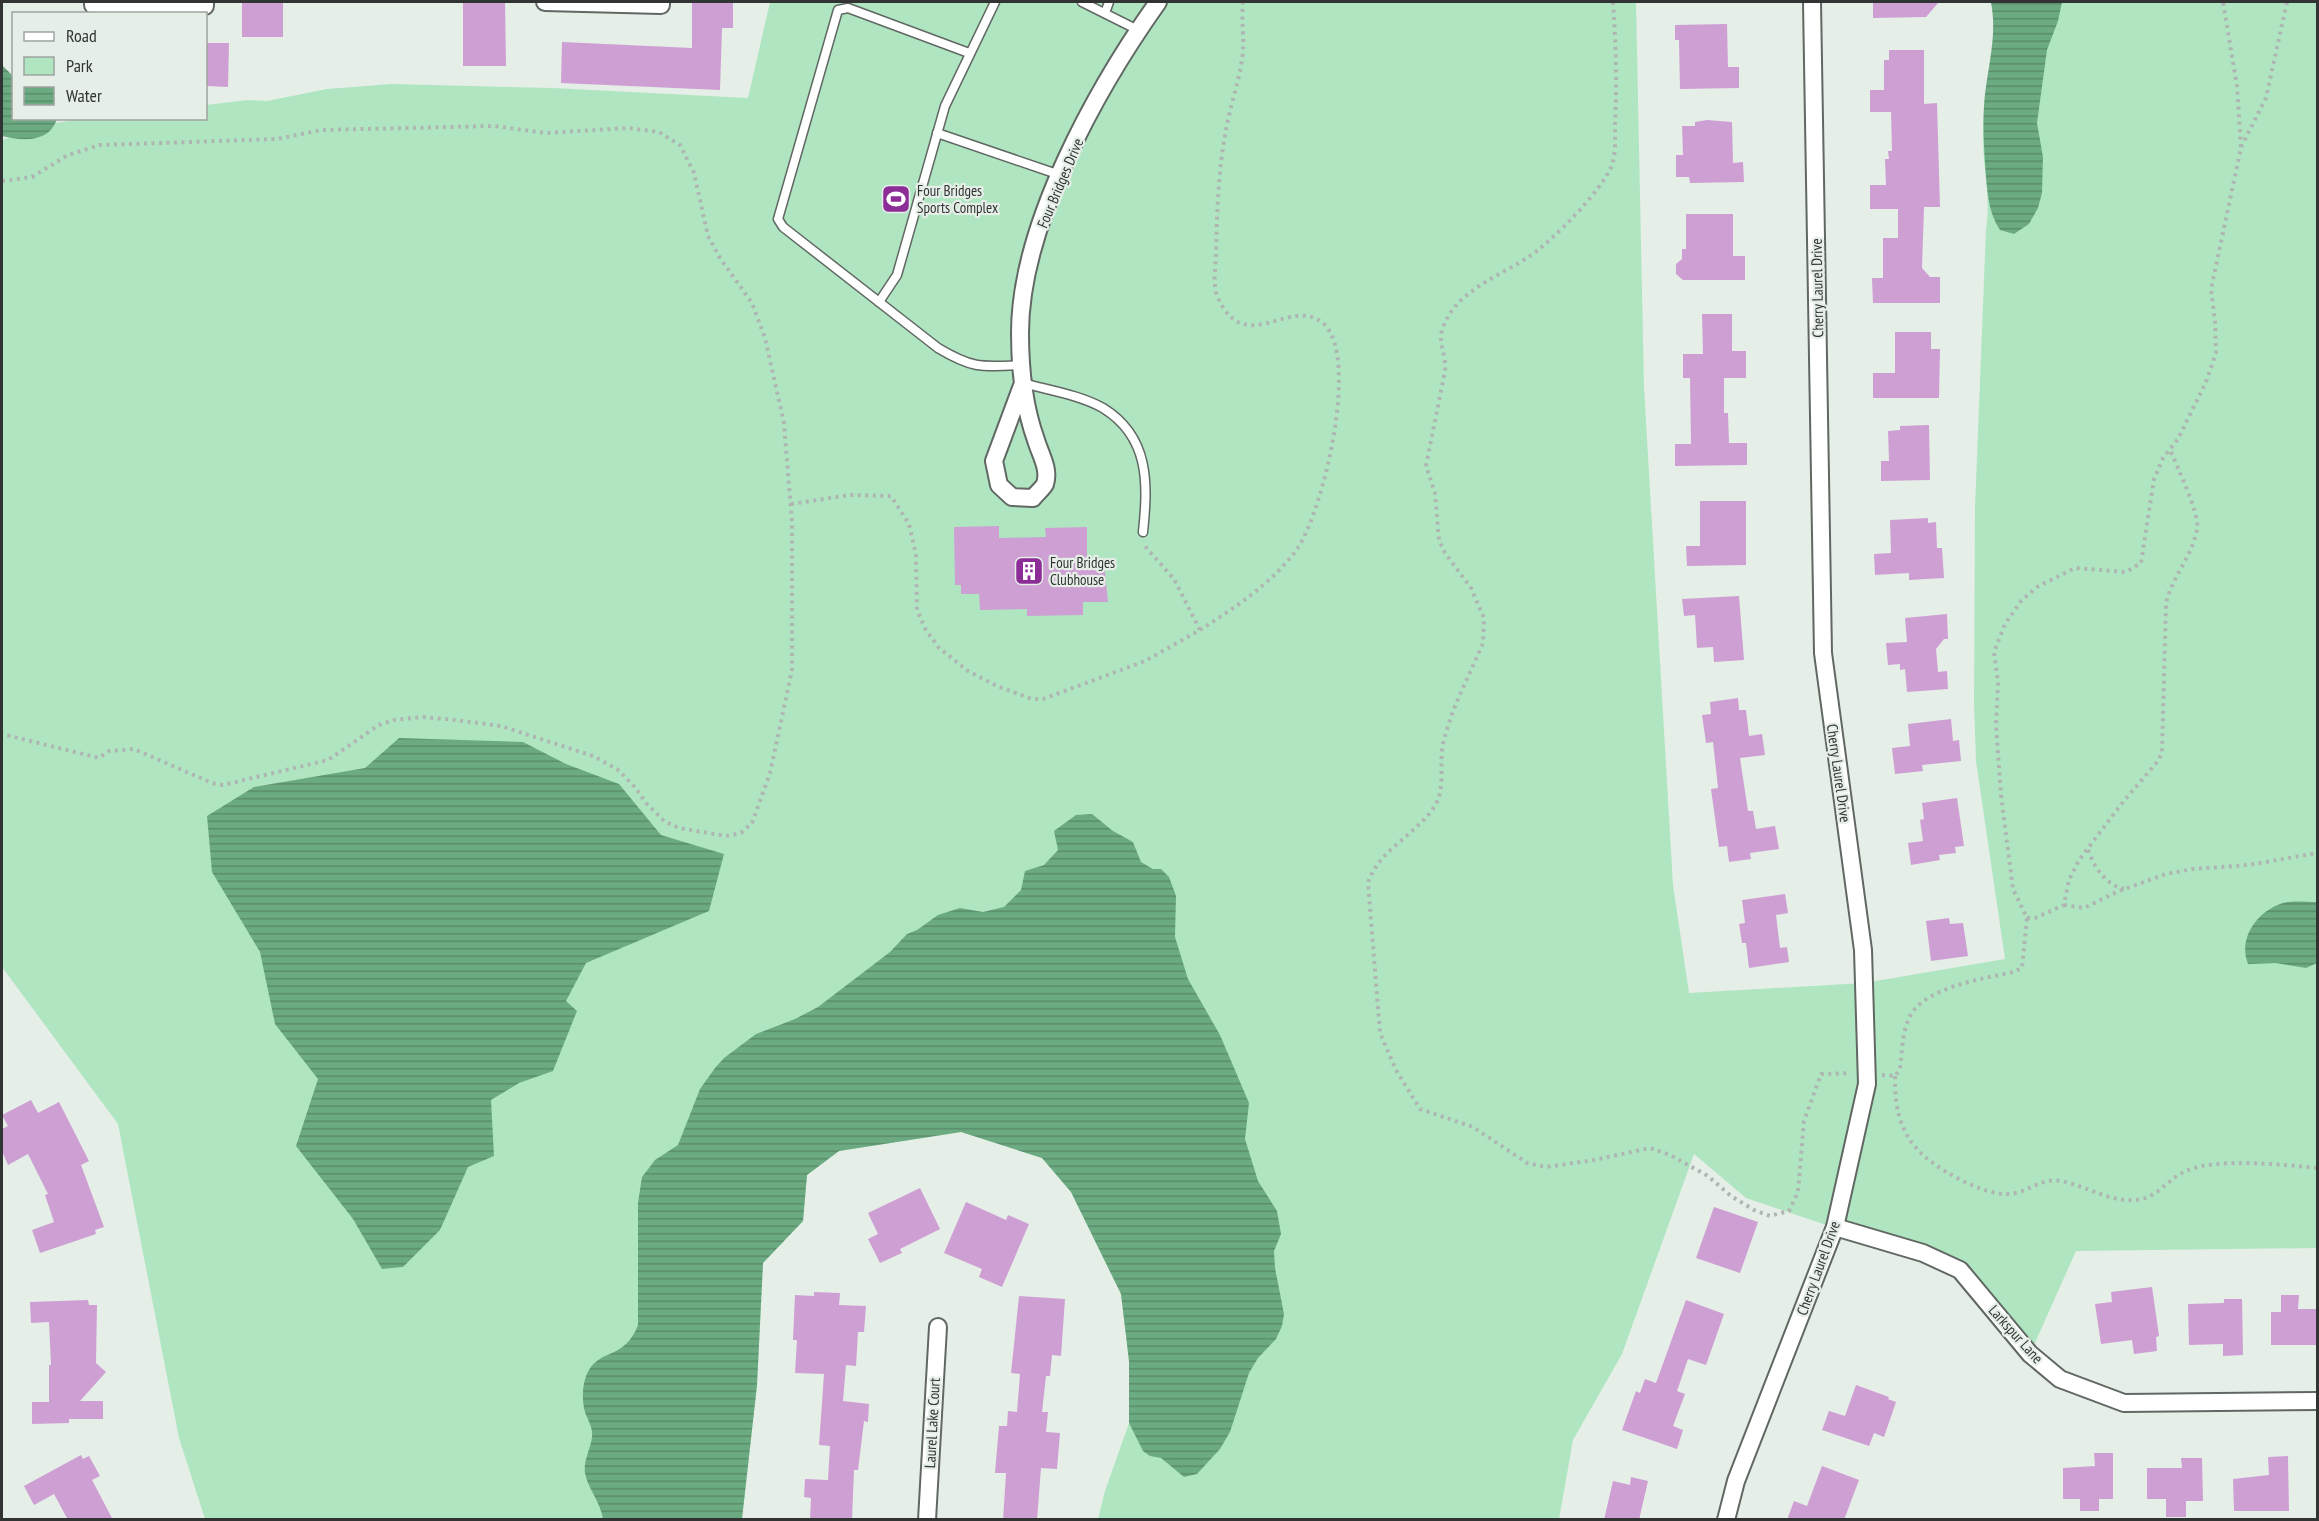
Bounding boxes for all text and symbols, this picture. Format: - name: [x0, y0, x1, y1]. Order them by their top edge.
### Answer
- legend: [12, 12, 207, 120]
- text: Road: [66, 24, 97, 47]
- text: Park: [66, 54, 93, 77]
- text: Water: [66, 84, 102, 107]
- street label: Four Bridges Drive: [1033, 135, 1087, 231]
- place label: Four Bridges Sports Complex: [917, 181, 998, 217]
- sports icon: Four Bridges Sports Complex: [880, 183, 912, 215]
- street label: Cherry Laurel Drive: [1807, 238, 1827, 338]
- place label: Four Bridges Clubhouse: [1050, 553, 1115, 589]
- building icon: Four Bridges Clubhouse: [1013, 555, 1045, 587]
- street label: Cherry Laurel Drive: [1823, 723, 1855, 823]
- street label: Cherry Laurel Drive: [1792, 1218, 1844, 1318]
- street label: Larkspur Lane: [1985, 1301, 2047, 1367]
- street label: Laurel Lake Court: [920, 1377, 944, 1469]

